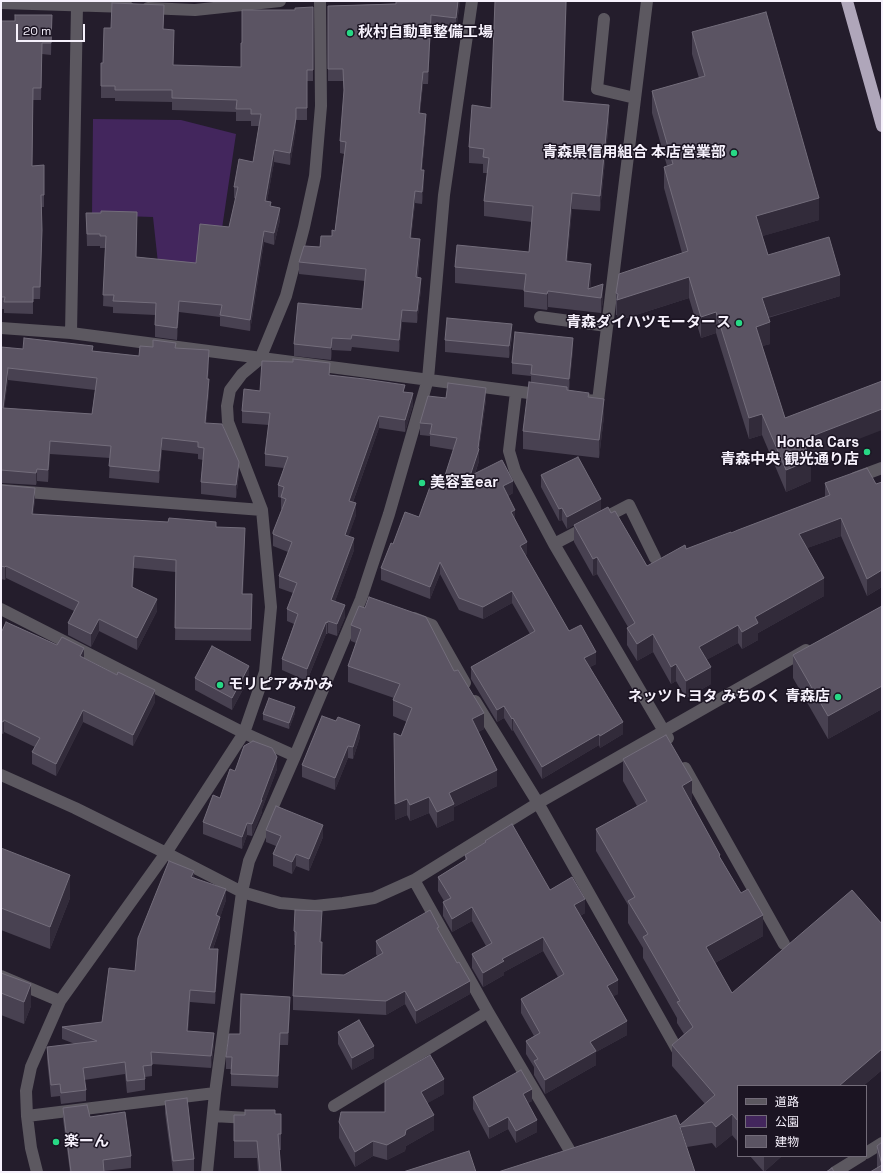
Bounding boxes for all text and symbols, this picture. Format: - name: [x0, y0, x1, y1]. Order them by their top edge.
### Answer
- scale bar: [18, 16, 87, 42]
- text: 20 m: [23, 23, 51, 39]
- place label: 秋村自動車整備工場: [358, 24, 493, 42]
- marker: 秋村自動車整備工場: [345, 28, 355, 38]
- place label: 青森県信用組合 本店営業部: [542, 144, 726, 162]
- marker: 青森県信用組合 本店営業部: [729, 148, 739, 158]
- place label: 青森ダイハツモータース: [566, 314, 731, 332]
- marker: 青森ダイハツモータース: [734, 318, 744, 328]
- place label: Honda Cars 青森中央 観光通り店: [720, 434, 859, 469]
- marker: Honda Cars 青森中央 観光通り店: [862, 447, 872, 457]
- place label: 美容室ear: [430, 474, 498, 492]
- marker: 美容室ear: [417, 478, 427, 488]
- place label: モリピアみかみ: [228, 676, 333, 694]
- marker: モリピアみかみ: [215, 680, 225, 690]
- place label: ネッツトヨタ みちのく 青森店: [627, 688, 830, 706]
- marker: ネッツトヨタ みちのく 青森店: [833, 692, 843, 702]
- legend: [737, 1085, 867, 1157]
- text: 道路: [775, 1094, 799, 1110]
- text: 公園: [775, 1114, 799, 1130]
- place label: 楽ーん: [64, 1133, 109, 1151]
- text: 建物: [775, 1134, 799, 1150]
- marker: 楽ーん: [51, 1137, 61, 1147]

